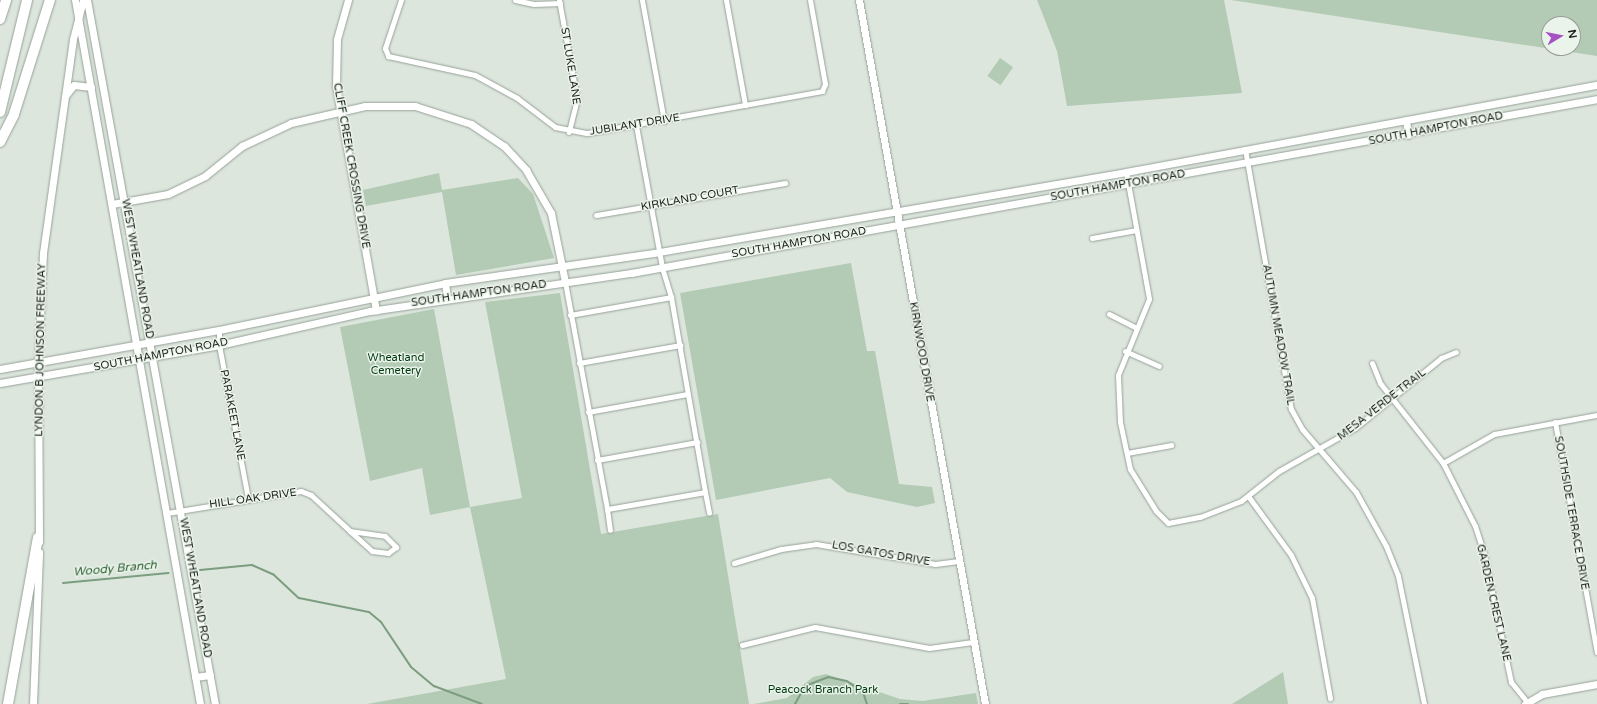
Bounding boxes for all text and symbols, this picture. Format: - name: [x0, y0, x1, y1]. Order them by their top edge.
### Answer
- north arrow: [1541, 16, 1581, 56]
- street label: ST LUKE LANE: [557, 27, 583, 105]
- text: N: [1565, 29, 1579, 39]
- street label: CLIFF CREEK CROSSING DRIVE: [330, 82, 372, 250]
- street label: SOUTH HAMPTON ROAD: [1368, 109, 1504, 149]
- street label: JUBILANT DRIVE: [589, 111, 681, 139]
- street label: SOUTH HAMPTON ROAD: [1050, 168, 1186, 204]
- street label: KIRKLAND COURT: [640, 184, 740, 214]
- street label: WEST WHEATLAND ROAD: [118, 198, 156, 340]
- street label: SOUTH HAMPTON ROAD: [731, 225, 867, 261]
- street label: LYNDON B JOHNSON FREEWAY: [33, 263, 49, 437]
- street label: AUTUMN MEADOW TRAIL: [1259, 263, 1297, 407]
- street label: SOUTH HAMPTON ROAD: [410, 278, 548, 310]
- street label: KIRNWOOD DRIVE: [906, 301, 936, 403]
- street label: SOUTH HAMPTON ROAD: [93, 335, 229, 375]
- park label: Wheatland Cemetery: [368, 352, 424, 378]
- street label: MESA VERDE TRAIL: [1335, 366, 1429, 444]
- street label: PARAKEET LANE: [217, 368, 247, 462]
- street label: SOUTHSIDE TERRACE DRIVE: [1551, 435, 1591, 591]
- street label: HILL OAK DRIVE: [208, 486, 298, 512]
- street label: WEST WHEATLAND ROAD: [176, 517, 214, 659]
- street label: LOS GATOS DRIVE: [831, 539, 931, 569]
- street label: GARDEN CREST LANE: [1473, 543, 1513, 663]
- water label: Woody Branch: [73, 558, 157, 580]
- park label: Peacock Branch Park: [768, 683, 878, 697]

